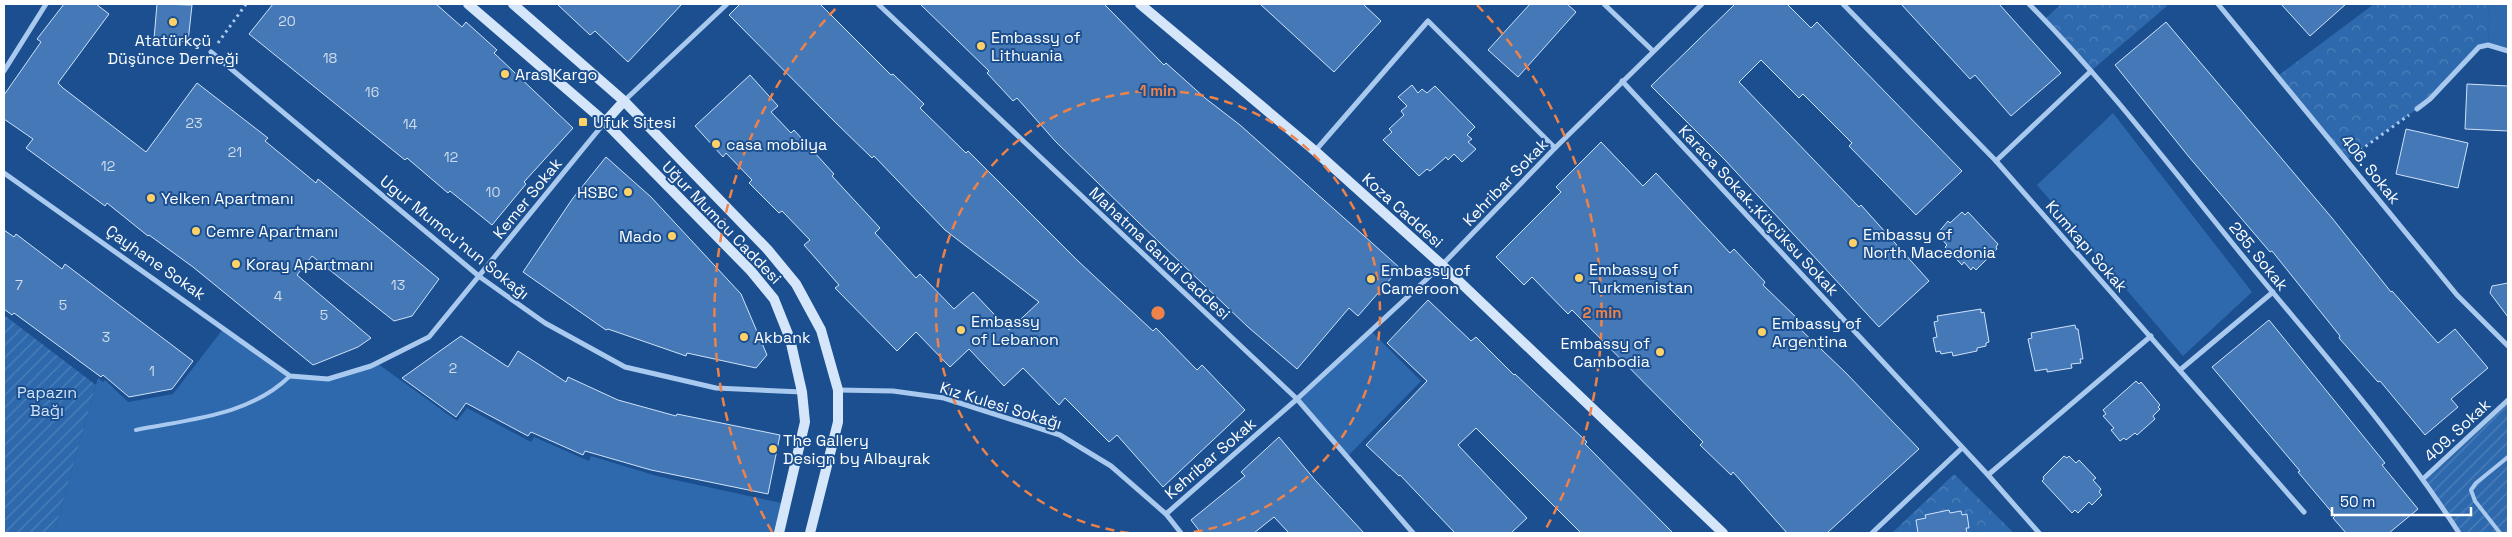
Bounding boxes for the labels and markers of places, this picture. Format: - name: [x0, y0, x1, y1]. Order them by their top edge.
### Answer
- marker: Atatürkçü Düşünce Derneği: [167, 16, 179, 28]
- place label: Embassy of Lithuania: [991, 27, 1081, 66]
- place label: Atatürkçü Düşünce Derneği: [107, 30, 239, 69]
- marker: Embassy of Lithuania: [975, 40, 987, 52]
- place label: Aras Kargo: [515, 64, 597, 85]
- marker: Aras Kargo: [499, 68, 511, 80]
- place label: Ufuk Sitesi: [593, 112, 676, 133]
- marker: Ufuk Sitesi: [577, 116, 589, 128]
- place label: casa mobilya: [726, 134, 827, 155]
- marker: casa mobilya: [710, 138, 722, 150]
- place label: HSBC: [577, 182, 618, 203]
- marker: HSBC: [622, 186, 634, 198]
- place label: Yelken Apartmanı: [161, 188, 294, 209]
- marker: Yelken Apartmanı: [145, 192, 157, 204]
- place label: Cemre Apartmanı: [206, 221, 338, 242]
- place label: Embassy of North Macedonia: [1863, 224, 1996, 263]
- marker: Cemre Apartmanı: [190, 225, 202, 237]
- place label: Mado: [619, 226, 662, 247]
- marker: Mado: [666, 230, 678, 242]
- marker: Embassy of North Macedonia: [1847, 237, 1859, 249]
- place label: Koray Apartmanı: [246, 254, 373, 275]
- marker: Koray Apartmanı: [230, 258, 242, 270]
- place label: Embassy of Turkmenistan: [1589, 259, 1693, 298]
- place label: Embassy of Cameroon: [1381, 260, 1471, 299]
- marker: Embassy of Turkmenistan: [1573, 272, 1585, 284]
- marker: Embassy of Cameroon: [1365, 273, 1377, 285]
- centre of rings: [1149, 304, 1167, 322]
- place label: Embassy of Lebanon: [971, 311, 1059, 350]
- place label: Embassy of Argentina: [1772, 313, 1862, 352]
- marker: Embassy of Lebanon: [955, 324, 967, 336]
- marker: Embassy of Argentina: [1756, 326, 1768, 338]
- place label: Akbank: [754, 327, 811, 348]
- marker: Akbank: [738, 331, 750, 343]
- place label: Embassy of Cambodia: [1560, 333, 1650, 372]
- marker: Embassy of Cambodia: [1654, 346, 1666, 358]
- place label: The Gallery Design by Albayrak: [783, 430, 931, 469]
- marker: The Gallery Design by Albayrak: [767, 443, 779, 455]

